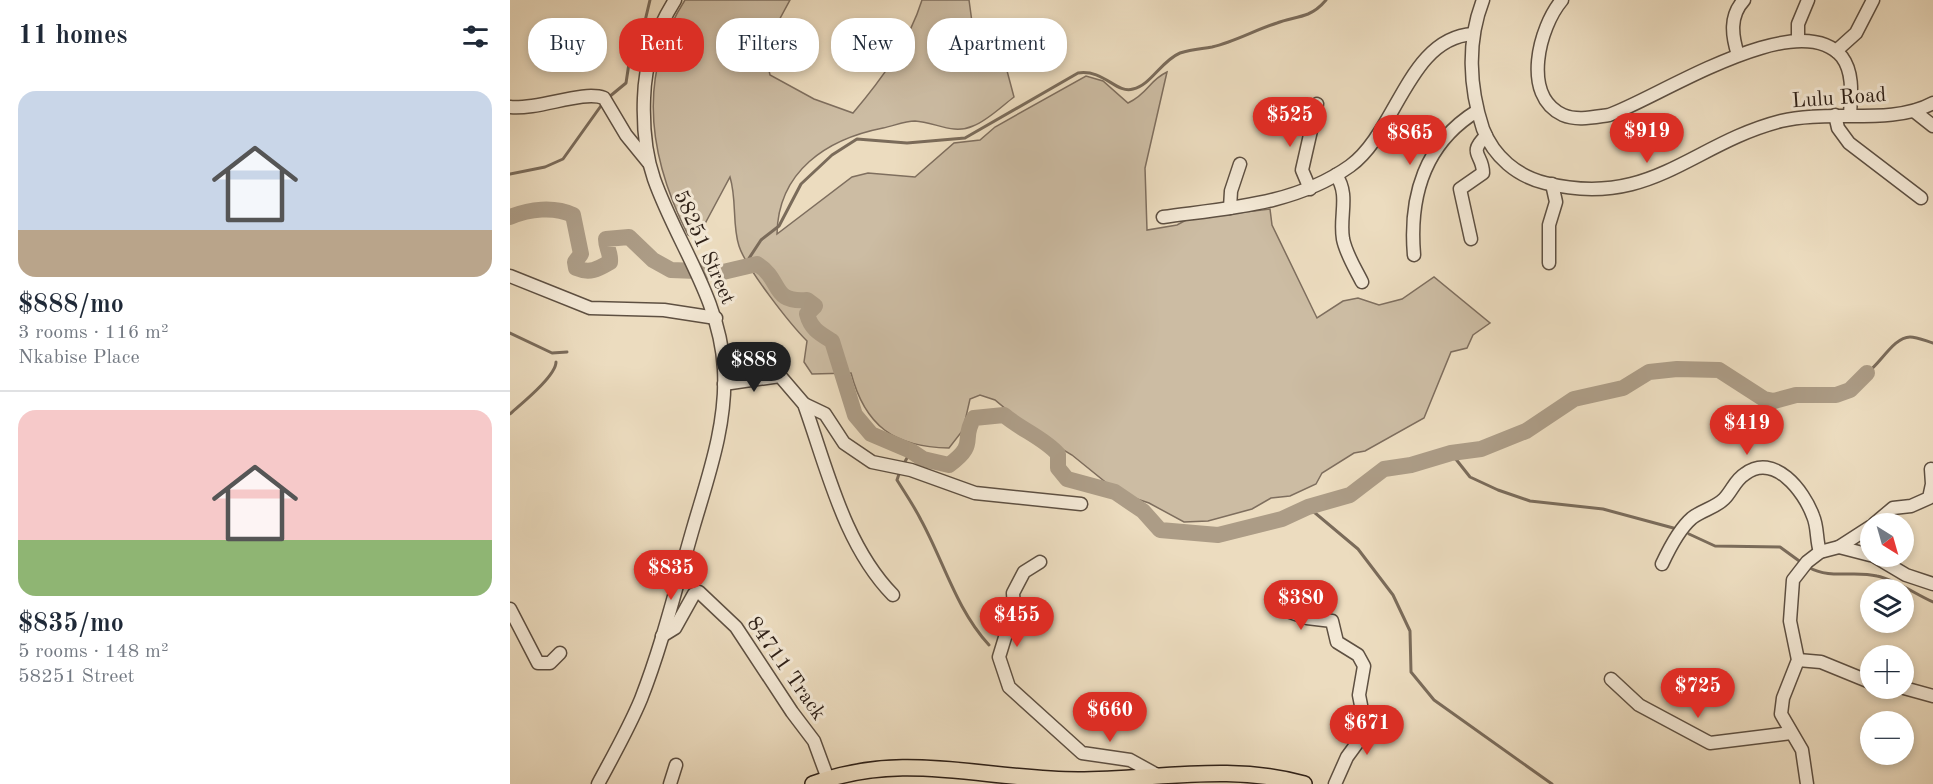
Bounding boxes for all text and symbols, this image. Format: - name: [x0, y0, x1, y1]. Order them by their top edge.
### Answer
- chip: Buy: [528, 18, 607, 72]
- chip: Rent: [619, 18, 704, 72]
- chip: Filters: [716, 18, 819, 72]
- chip: New: [831, 18, 915, 72]
- chip: Apartment: [927, 18, 1067, 72]
- icon: filters: [459, 20, 492, 53]
- text: 11 homes: [18, 23, 127, 49]
- street label: Lulu Road: [1791, 85, 1887, 112]
- pin: $525: [1254, 97, 1326, 148]
- text: $525: [1267, 106, 1313, 126]
- pin: $919: [1611, 113, 1683, 164]
- pin: $865: [1374, 115, 1446, 166]
- text: $919: [1624, 122, 1670, 142]
- text: $865: [1387, 124, 1433, 144]
- icon: home: [201, 130, 309, 238]
- street label: 58251 Street: [669, 187, 738, 308]
- text: $888/mo: [18, 292, 124, 318]
- text: 3 rooms · 116 m²: [18, 323, 168, 343]
- pin: $888: [718, 342, 790, 393]
- text: Nkabise Place: [18, 348, 140, 368]
- text: $888: [731, 351, 777, 371]
- pin: $419: [1711, 405, 1783, 456]
- text: $419: [1724, 414, 1770, 434]
- icon: home: [201, 449, 309, 557]
- north arrow: [1860, 513, 1914, 567]
- map controls: [1860, 513, 1914, 765]
- pin: $835: [635, 550, 707, 601]
- text: $835: [648, 559, 694, 579]
- button: layers: [1860, 579, 1914, 633]
- pin: $380: [1265, 580, 1337, 631]
- text: $380: [1278, 589, 1324, 609]
- pin: $455: [981, 597, 1053, 648]
- text: $455: [994, 606, 1040, 626]
- text: $835/mo: [18, 611, 124, 637]
- street label: 84711 Track: [743, 613, 829, 724]
- text: 5 rooms · 148 m²: [18, 642, 168, 662]
- button: +: [1860, 645, 1914, 699]
- text: 58251 Street: [18, 667, 135, 687]
- pin: $725: [1662, 668, 1734, 719]
- text: $725: [1675, 677, 1721, 697]
- pin: $660: [1074, 692, 1146, 743]
- text: $660: [1087, 701, 1133, 721]
- pin: $671: [1331, 705, 1403, 756]
- button: −: [1860, 711, 1914, 765]
- text: $671: [1344, 714, 1390, 734]

